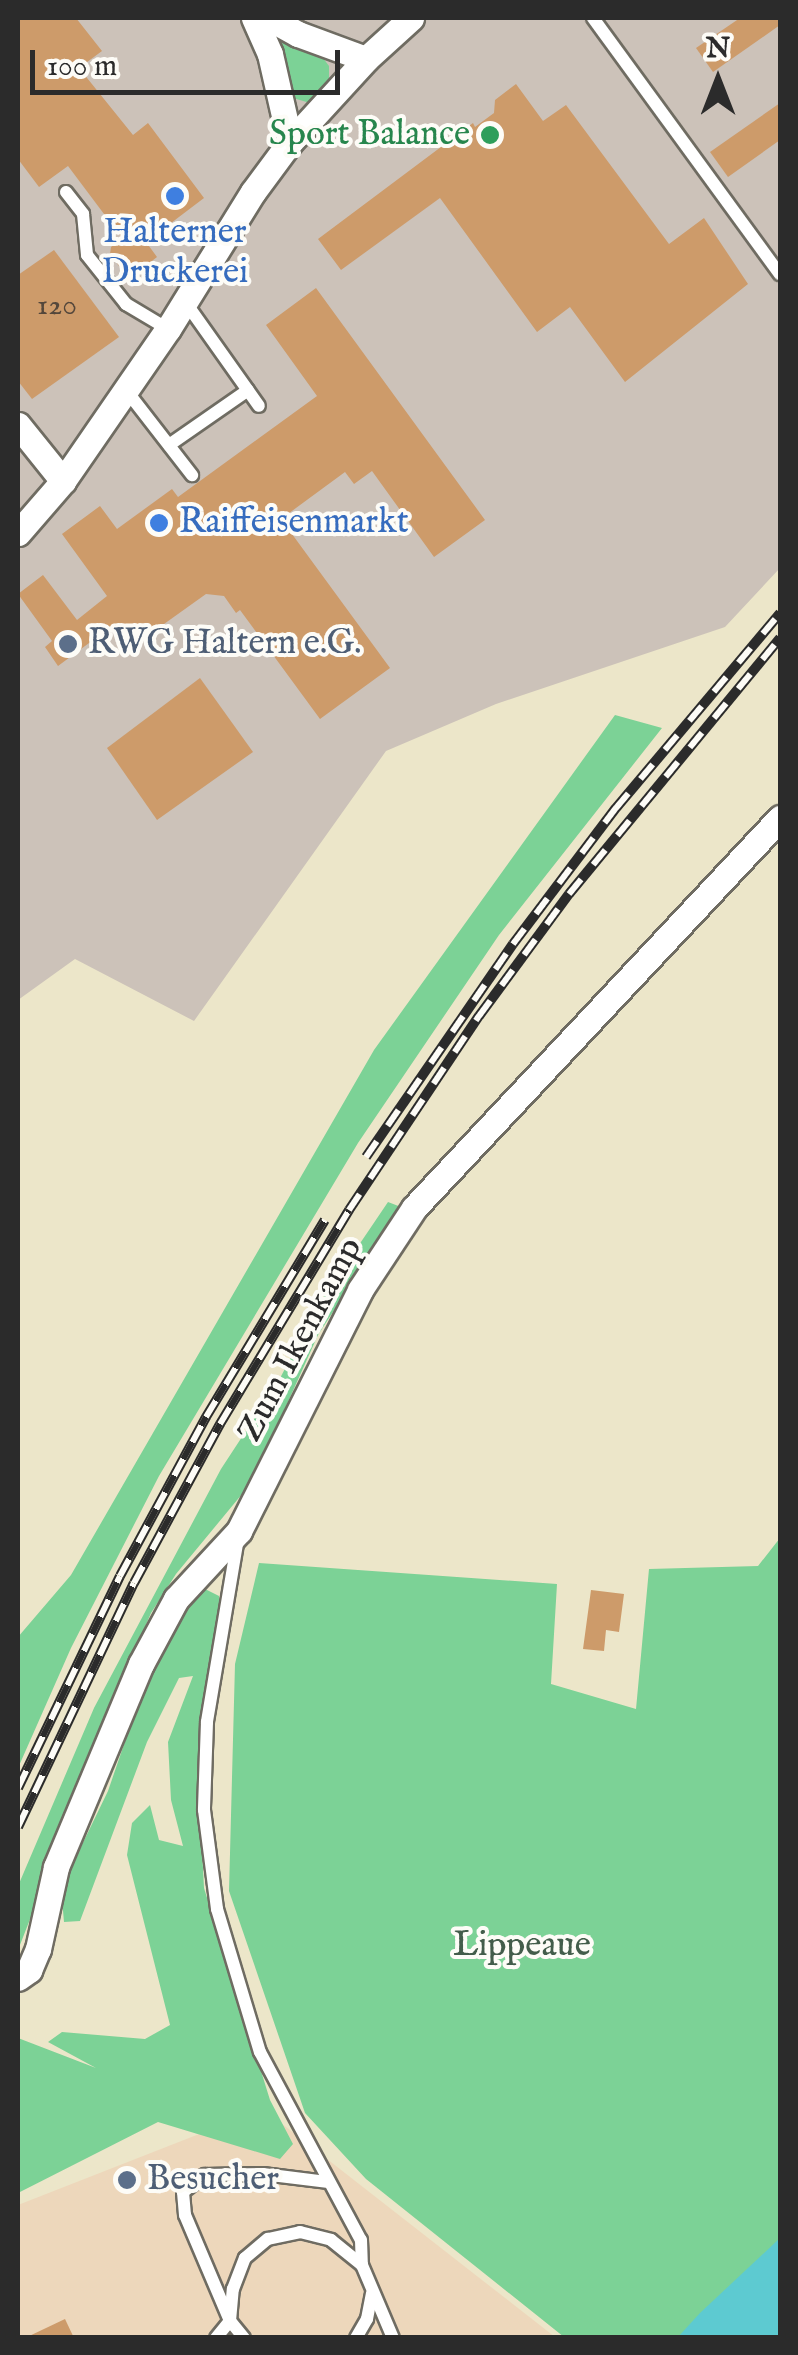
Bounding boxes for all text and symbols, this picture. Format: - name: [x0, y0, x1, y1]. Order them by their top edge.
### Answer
- scale bar: [35, 30, 345, 92]
- north arrow: [668, 30, 768, 130]
- text: N: [706, 32, 730, 67]
- text: 100 m: [47, 48, 117, 86]
- place label: Sport Balance: [269, 114, 470, 156]
- marker: Sport Balance: [479, 124, 501, 146]
- marker: Halterner Druckerei: [164, 185, 186, 207]
- place label: Halterner Druckerei: [102, 212, 248, 294]
- house number: 120: [37, 288, 77, 324]
- place label: Raiffeisenmarkt: [179, 502, 409, 544]
- marker: Raiffeisenmarkt: [148, 512, 170, 534]
- place label: RWG Haltern e.G.: [88, 623, 361, 665]
- marker: RWG Haltern e.G.: [57, 633, 79, 655]
- street label: Zum Ikenkamp: [230, 1231, 372, 1449]
- park label: Lippeaue: [453, 1925, 591, 1967]
- place label: Besucher: [147, 2159, 279, 2201]
- marker: Besucher: [116, 2169, 138, 2191]

